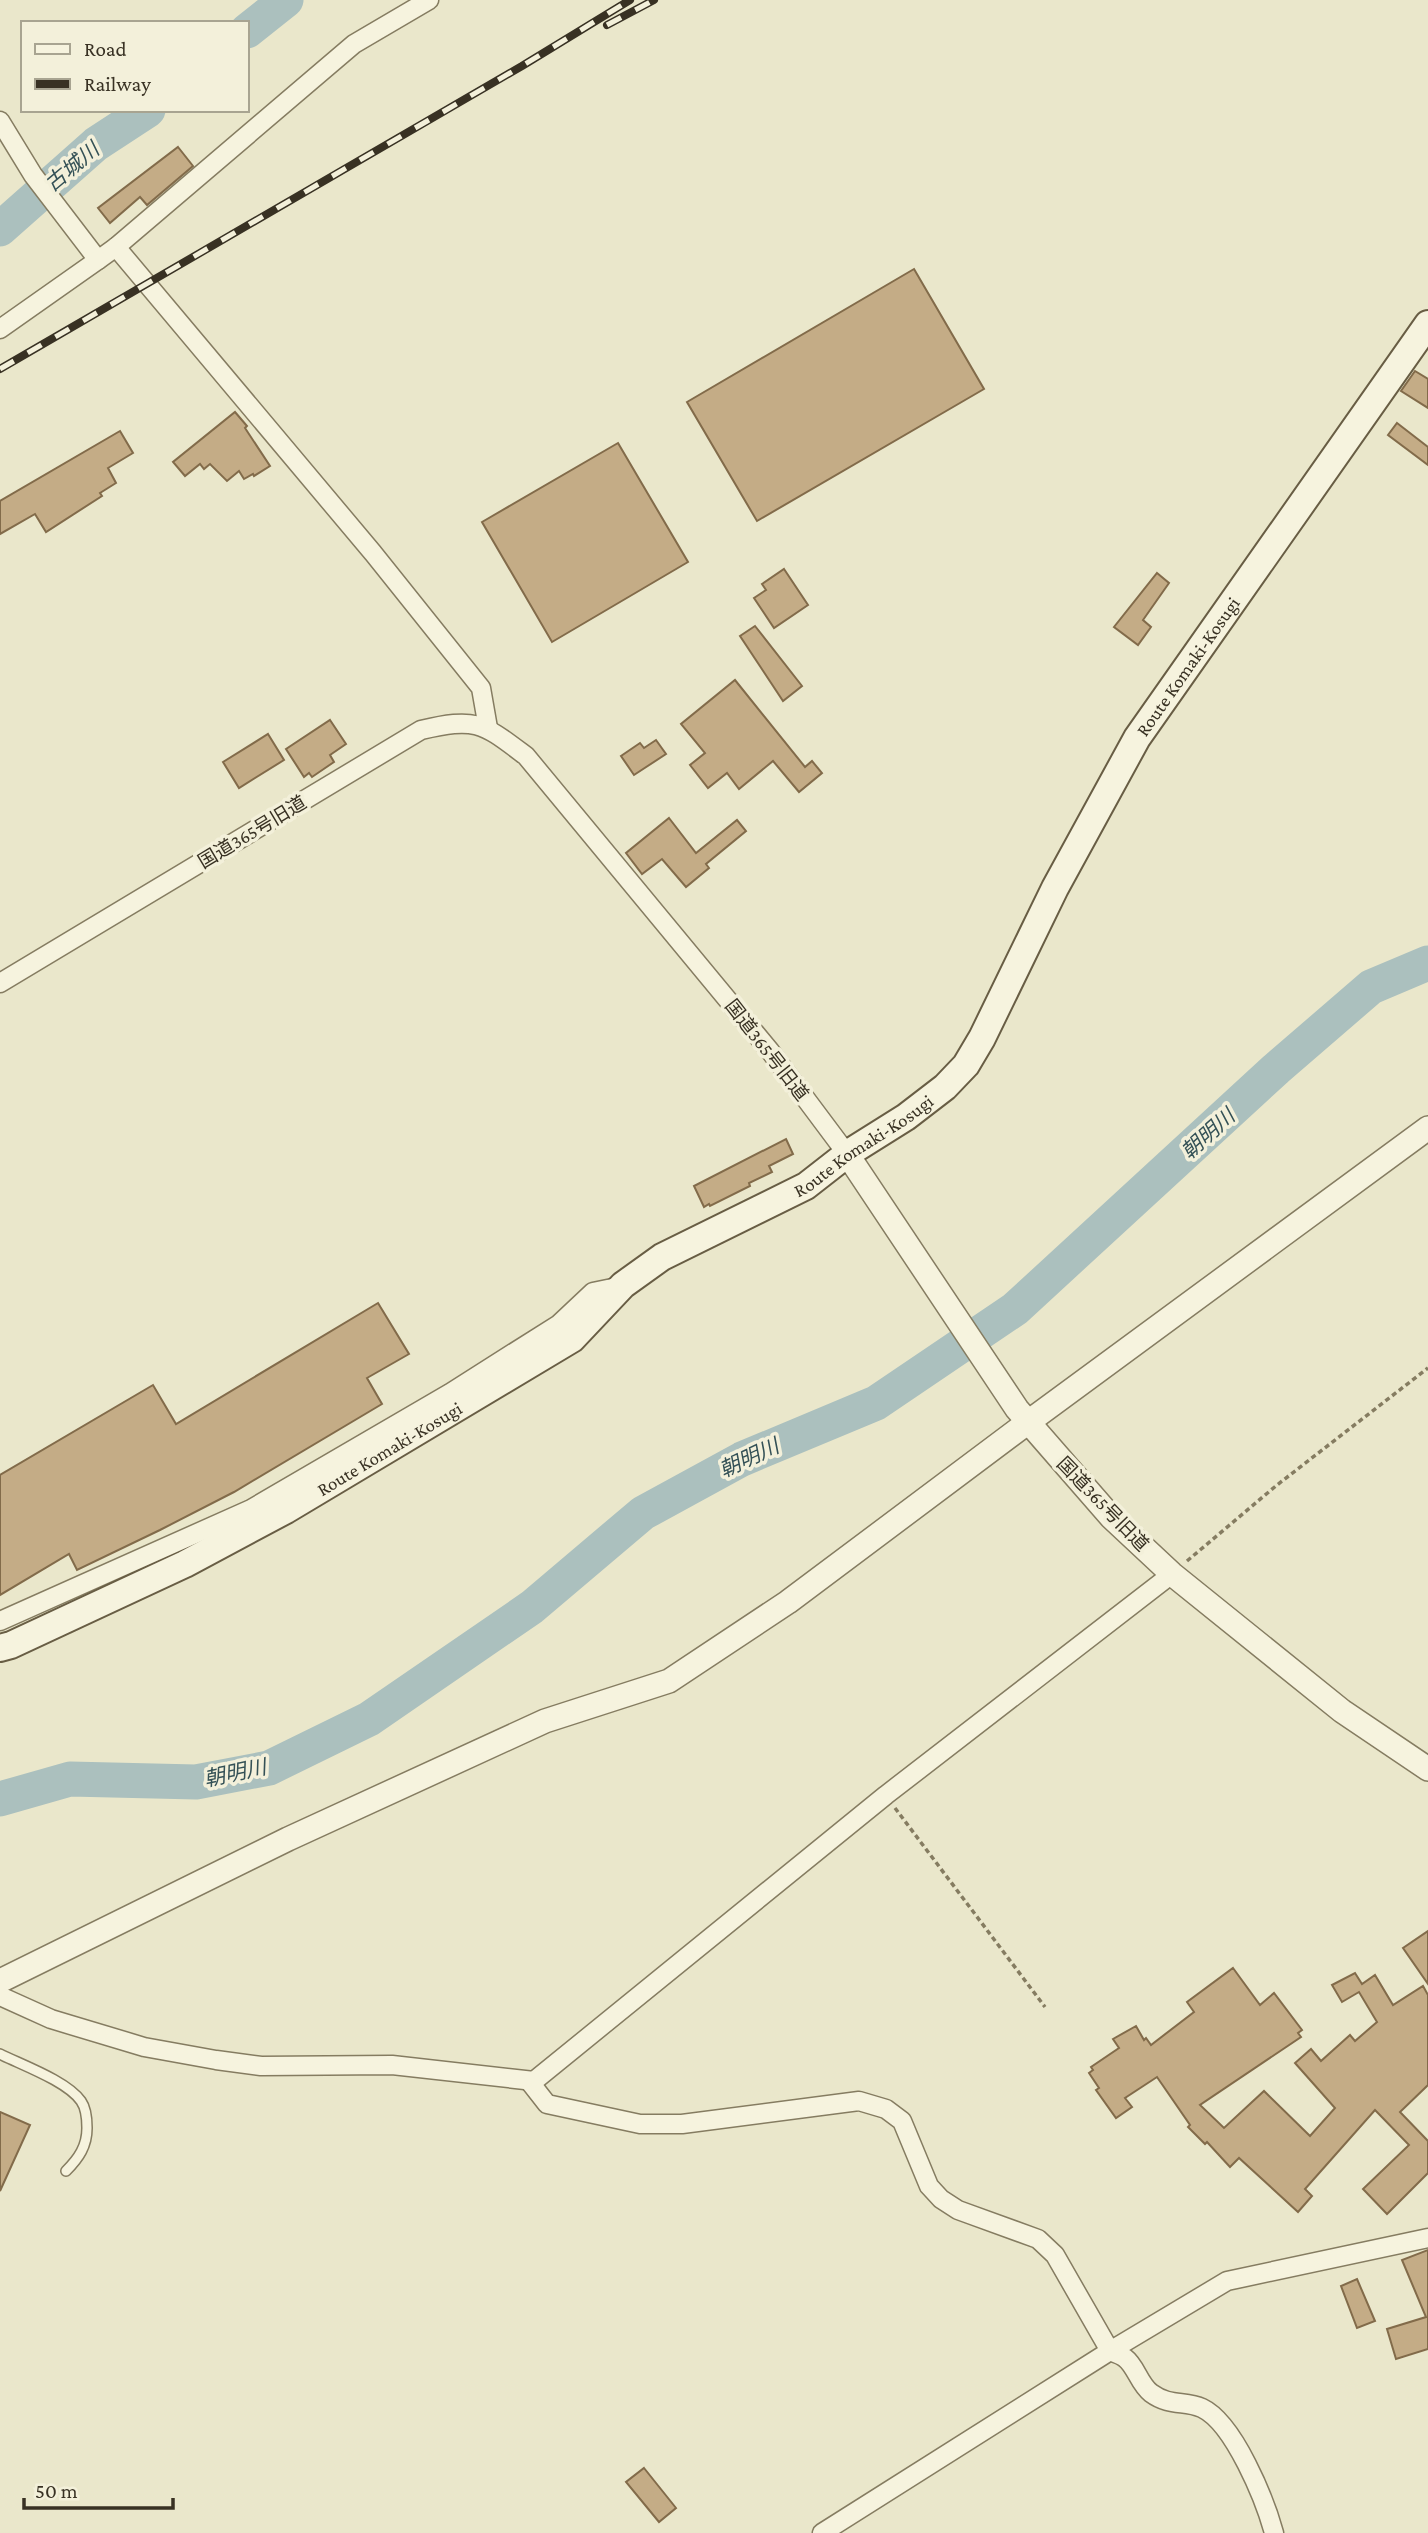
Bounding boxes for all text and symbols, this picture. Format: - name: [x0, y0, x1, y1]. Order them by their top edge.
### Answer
- legend: [21, 21, 248, 112]
- text: Road: [84, 37, 127, 61]
- text: Railway: [84, 72, 151, 96]
- water label: 古城川: [40, 136, 105, 196]
- street label: Route Komaki-Kosugi: [1131, 593, 1243, 740]
- street label: 国道365号旧道: [194, 791, 310, 873]
- street label: 国道365号旧道: [721, 995, 813, 1105]
- street label: Route Komaki-Kosugi: [790, 1090, 937, 1201]
- water label: 朝明川: [1177, 1103, 1241, 1164]
- street label: Route Komaki-Kosugi: [313, 1397, 465, 1500]
- water label: 朝明川: [715, 1433, 784, 1482]
- street label: 国道365号旧道: [1053, 1453, 1153, 1555]
- water label: 朝明川: [202, 1754, 270, 1791]
- scale bar: [24, 2466, 173, 2510]
- text: 50 m: [35, 2479, 78, 2503]

